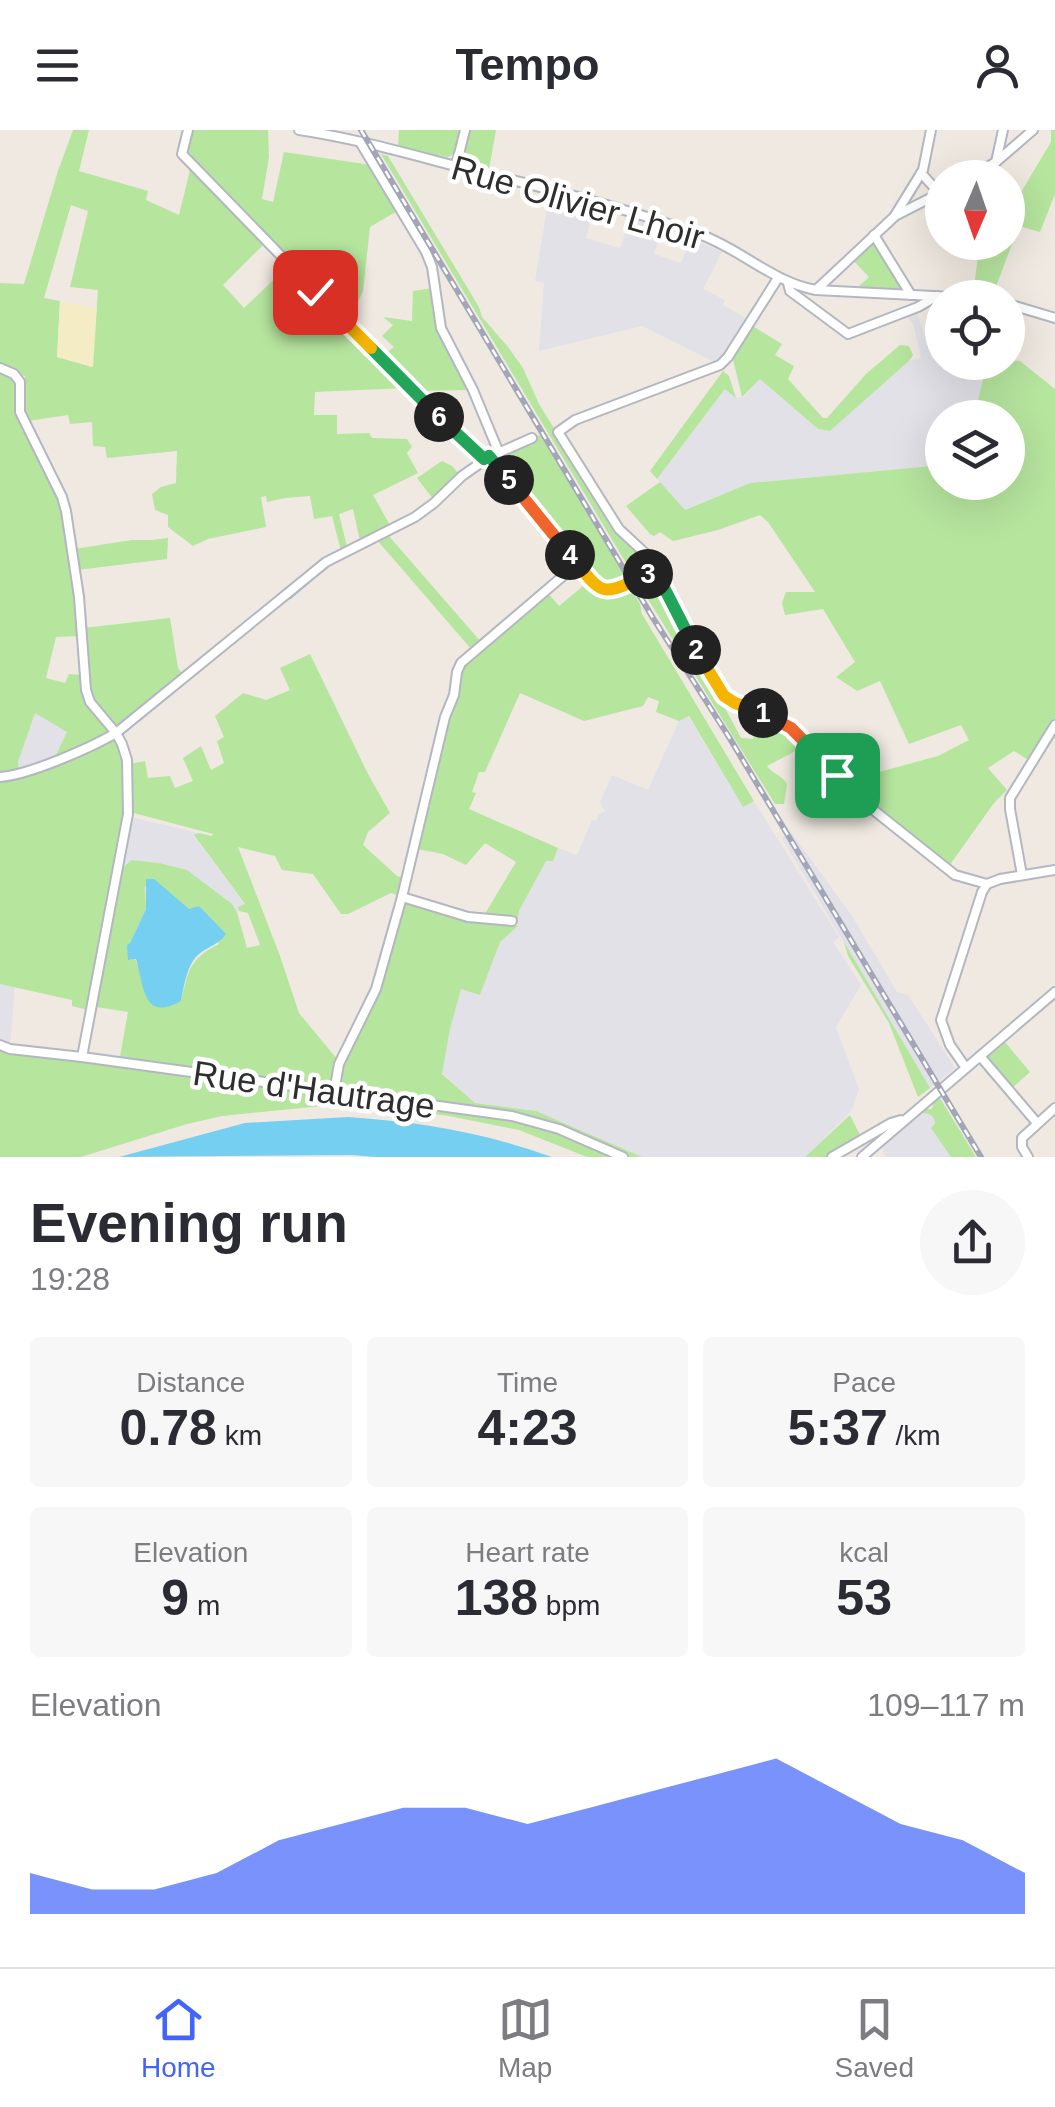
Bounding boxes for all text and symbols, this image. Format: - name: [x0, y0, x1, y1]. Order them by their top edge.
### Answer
- icon: menu: [30, 38, 85, 93]
- icon: person: [970, 38, 1025, 93]
- text: Tempo: [455, 39, 600, 90]
- street label: Rue Olivier Lhoir: [447, 147, 709, 257]
- north arrow: [925, 160, 1025, 260]
- map controls: [925, 160, 1025, 500]
- pin: [273, 250, 358, 335]
- icon: check: [288, 265, 343, 320]
- button: locate: [925, 280, 1025, 380]
- pin: 6: [414, 392, 464, 442]
- button: layers: [925, 400, 1025, 500]
- text: 6: [431, 401, 447, 432]
- pin: 5: [484, 455, 534, 505]
- text: 5: [501, 464, 517, 495]
- pin: 4: [545, 530, 595, 580]
- text: 4: [562, 539, 578, 570]
- pin: 3: [623, 549, 673, 599]
- text: 3: [640, 558, 656, 589]
- pin: 2: [671, 625, 721, 675]
- text: 2: [688, 634, 704, 665]
- pin: 1: [738, 688, 788, 738]
- text: 1: [755, 697, 771, 728]
- pin: [795, 733, 880, 818]
- icon: arrive: [810, 748, 865, 803]
- street label: Rue d'Hautrage: [190, 1053, 438, 1125]
- button: share: [920, 1190, 1025, 1295]
- text: Evening run: [30, 1192, 348, 1254]
- text: 19:28: [30, 1261, 110, 1297]
- text: Distance: [136, 1367, 245, 1398]
- text: Time: [497, 1367, 558, 1398]
- text: Pace: [832, 1367, 896, 1398]
- text: 0.78: [120, 1400, 217, 1456]
- text: 4:23: [477, 1400, 578, 1456]
- text: 5:37: [788, 1400, 888, 1456]
- text: km: [217, 1420, 262, 1451]
- text: /km: [888, 1420, 941, 1451]
- text: Elevation: [133, 1537, 248, 1568]
- text: Heart rate: [465, 1537, 590, 1568]
- text: kcal: [839, 1537, 889, 1568]
- text: 9: [161, 1570, 189, 1626]
- text: 138: [455, 1570, 538, 1626]
- text: 53: [836, 1570, 892, 1626]
- text: m: [189, 1590, 220, 1621]
- text: bpm: [538, 1590, 600, 1621]
- text: Elevation: [30, 1687, 162, 1723]
- text: 109–117 m: [867, 1687, 1025, 1723]
- tab: Home: [141, 1992, 216, 2084]
- tab: Map: [498, 1992, 553, 2084]
- tab: Saved: [835, 1992, 914, 2084]

